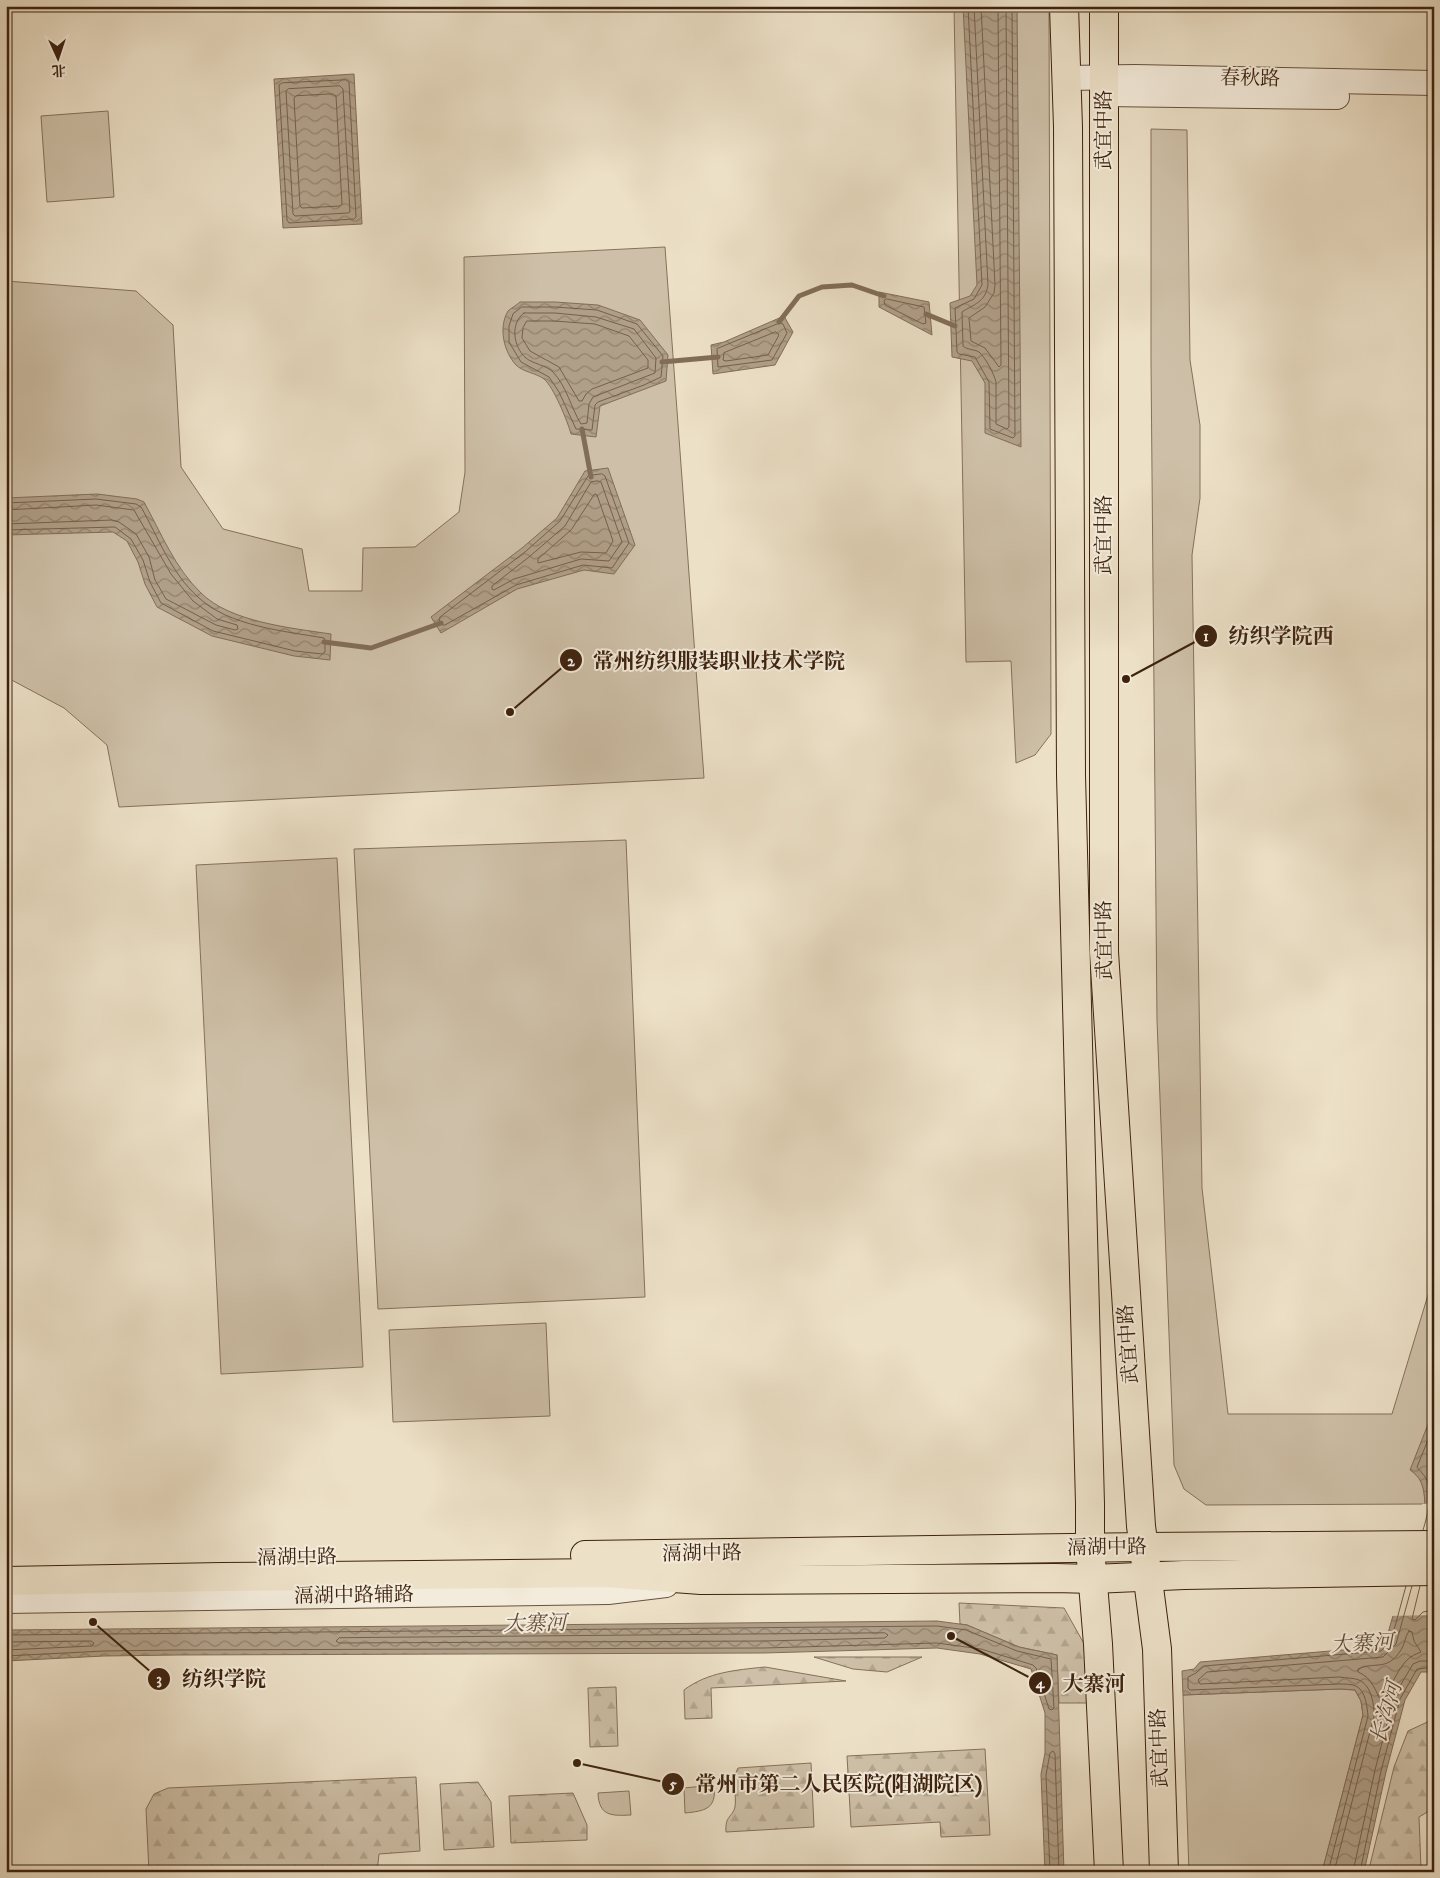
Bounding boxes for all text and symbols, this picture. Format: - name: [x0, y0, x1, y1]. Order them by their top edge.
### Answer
- north arrow: [32, 32, 82, 82]
- text: 北: [51, 61, 66, 79]
- street label: 春秋路: [1220, 66, 1280, 92]
- street label: 武宜中路: [1092, 90, 1117, 170]
- street label: 武宜中路: [1092, 495, 1117, 575]
- callout: 纺织学院西: [1194, 618, 1344, 654]
- text: 纺织学院西: [1229, 624, 1334, 650]
- text: 1: [1203, 627, 1209, 646]
- callout: 常州纺织服装职业技术学院: [558, 642, 855, 678]
- text: 常州纺织服装职业技术学院: [593, 649, 845, 675]
- text: 2: [567, 652, 575, 671]
- street label: 武宜中路: [1092, 900, 1118, 980]
- street label: 武宜中路: [1114, 1303, 1144, 1385]
- street label: 滆湖中路: [1067, 1535, 1147, 1561]
- street label: 滆湖中路: [662, 1541, 742, 1567]
- street label: 滆湖中路: [257, 1545, 337, 1571]
- street label: 滆湖中路辅路: [294, 1582, 414, 1610]
- water label: 大寨河: [503, 1610, 571, 1638]
- water label: 大寨河: [1330, 1629, 1398, 1659]
- callout: 纺织学院: [147, 1661, 276, 1697]
- callout: 大寨河: [1028, 1665, 1136, 1701]
- text: 纺织学院: [182, 1667, 266, 1693]
- text: 3: [156, 1670, 162, 1689]
- text: 大寨河: [1063, 1672, 1126, 1698]
- text: 4: [1035, 1674, 1046, 1693]
- water label: 长沟河: [1366, 1675, 1409, 1747]
- street label: 武宜中路: [1146, 1708, 1174, 1788]
- callout: 常州市第二人民医院(阳湖院区): [660, 1766, 992, 1802]
- text: 常州市第二人民医院(阳湖院区): [696, 1772, 983, 1798]
- text: 5: [668, 1775, 677, 1794]

